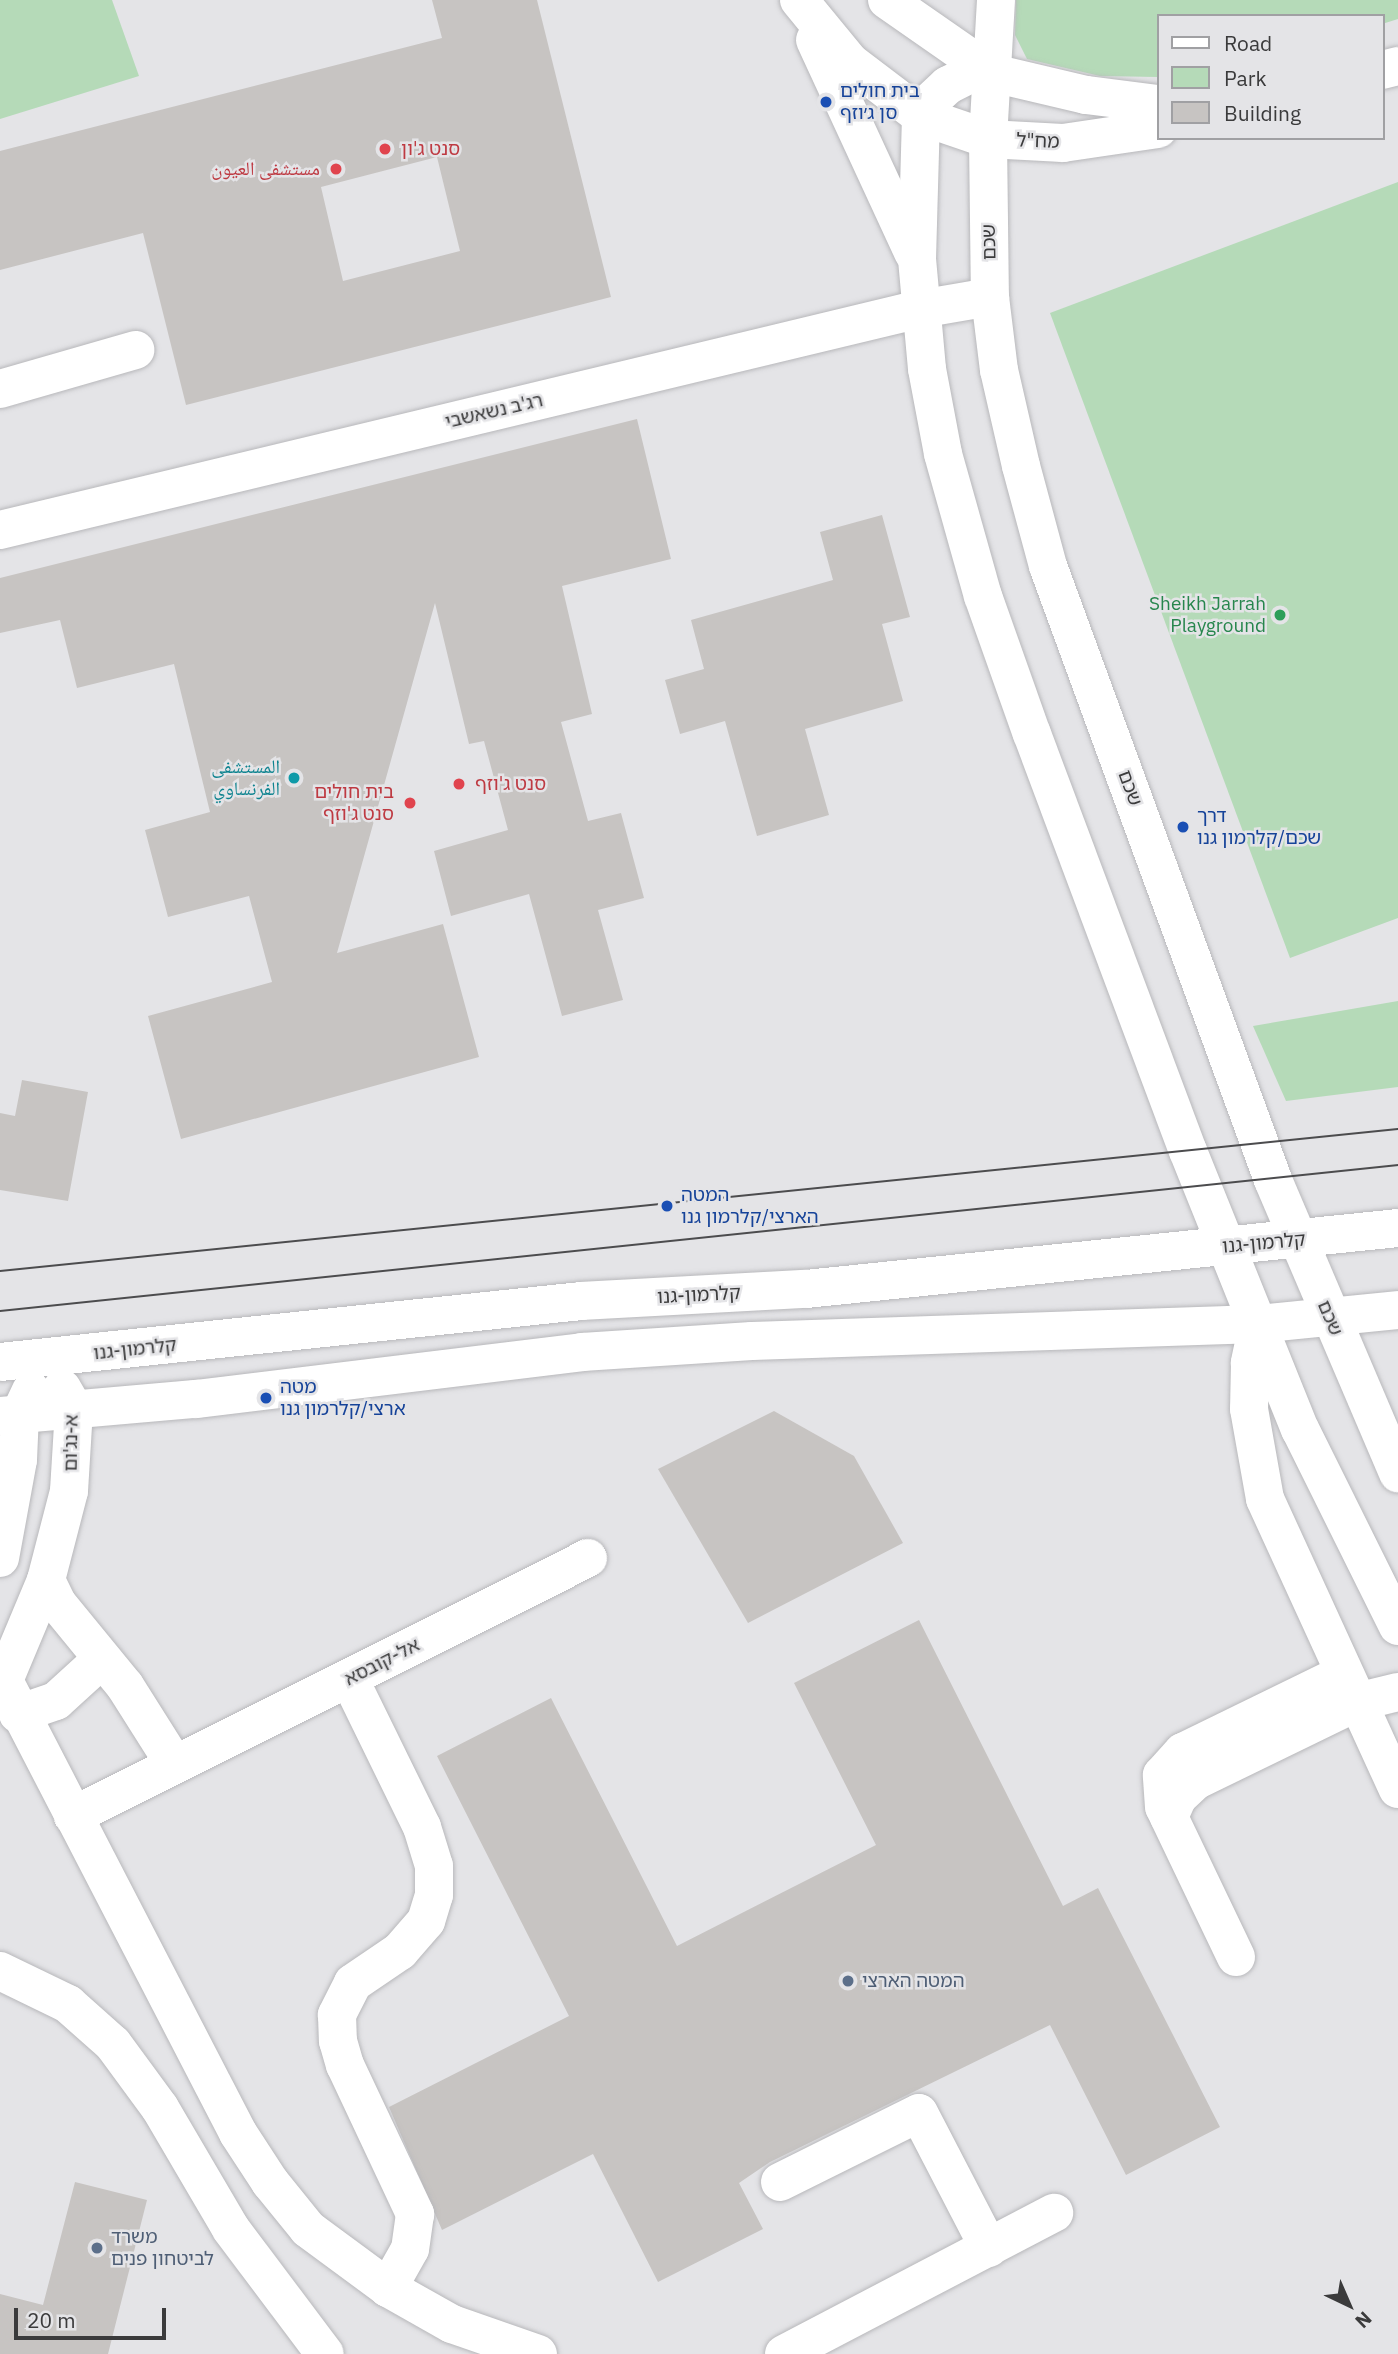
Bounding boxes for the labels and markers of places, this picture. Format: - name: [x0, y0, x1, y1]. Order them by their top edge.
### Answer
- place label: בית חולים סן ג׳וזף: [840, 80, 920, 124]
- marker: בית חולים סן ג׳וזף: [818, 94, 834, 110]
- place label: סנט ג'ון: [401, 138, 460, 160]
- marker: סנט ג'ון: [375, 139, 395, 159]
- place label: مستشفى العيون: [211, 158, 320, 180]
- marker: مستشفى العيون: [326, 159, 346, 179]
- place label: Sheikh Jarrah Playground: [1149, 593, 1266, 637]
- marker: Sheikh Jarrah Playground: [1272, 607, 1288, 623]
- place label: المستشفى الفرنساوي: [211, 756, 280, 800]
- marker: المستشفى الفرنساوي: [286, 770, 302, 786]
- place label: סנט ג'וזף: [475, 773, 546, 795]
- marker: סנט ג'וזף: [449, 774, 469, 794]
- place label: בית חולים סנט ג'וזף: [314, 781, 394, 825]
- marker: בית חולים סנט ג'וזף: [400, 793, 420, 813]
- place label: דרך שכם/קלרמון גנו: [1197, 805, 1321, 849]
- marker: דרך שכם/קלרמון גנו: [1175, 819, 1191, 835]
- place label: המטה הארצי/קלרמון גנו: [681, 1184, 819, 1228]
- marker: המטה הארצי/קלרמון גנו: [659, 1198, 675, 1214]
- place label: מטה ארצי/קלרמון גנו: [280, 1376, 406, 1420]
- marker: מטה ארצי/קלרמון גנו: [258, 1390, 274, 1406]
- place label: המטה הארצי: [862, 1970, 965, 1992]
- marker: המטה הארצי: [840, 1973, 856, 1989]
- place label: משרד לביטחון פנים: [111, 2226, 214, 2270]
- marker: משרד לביטחון פנים: [89, 2240, 105, 2256]

